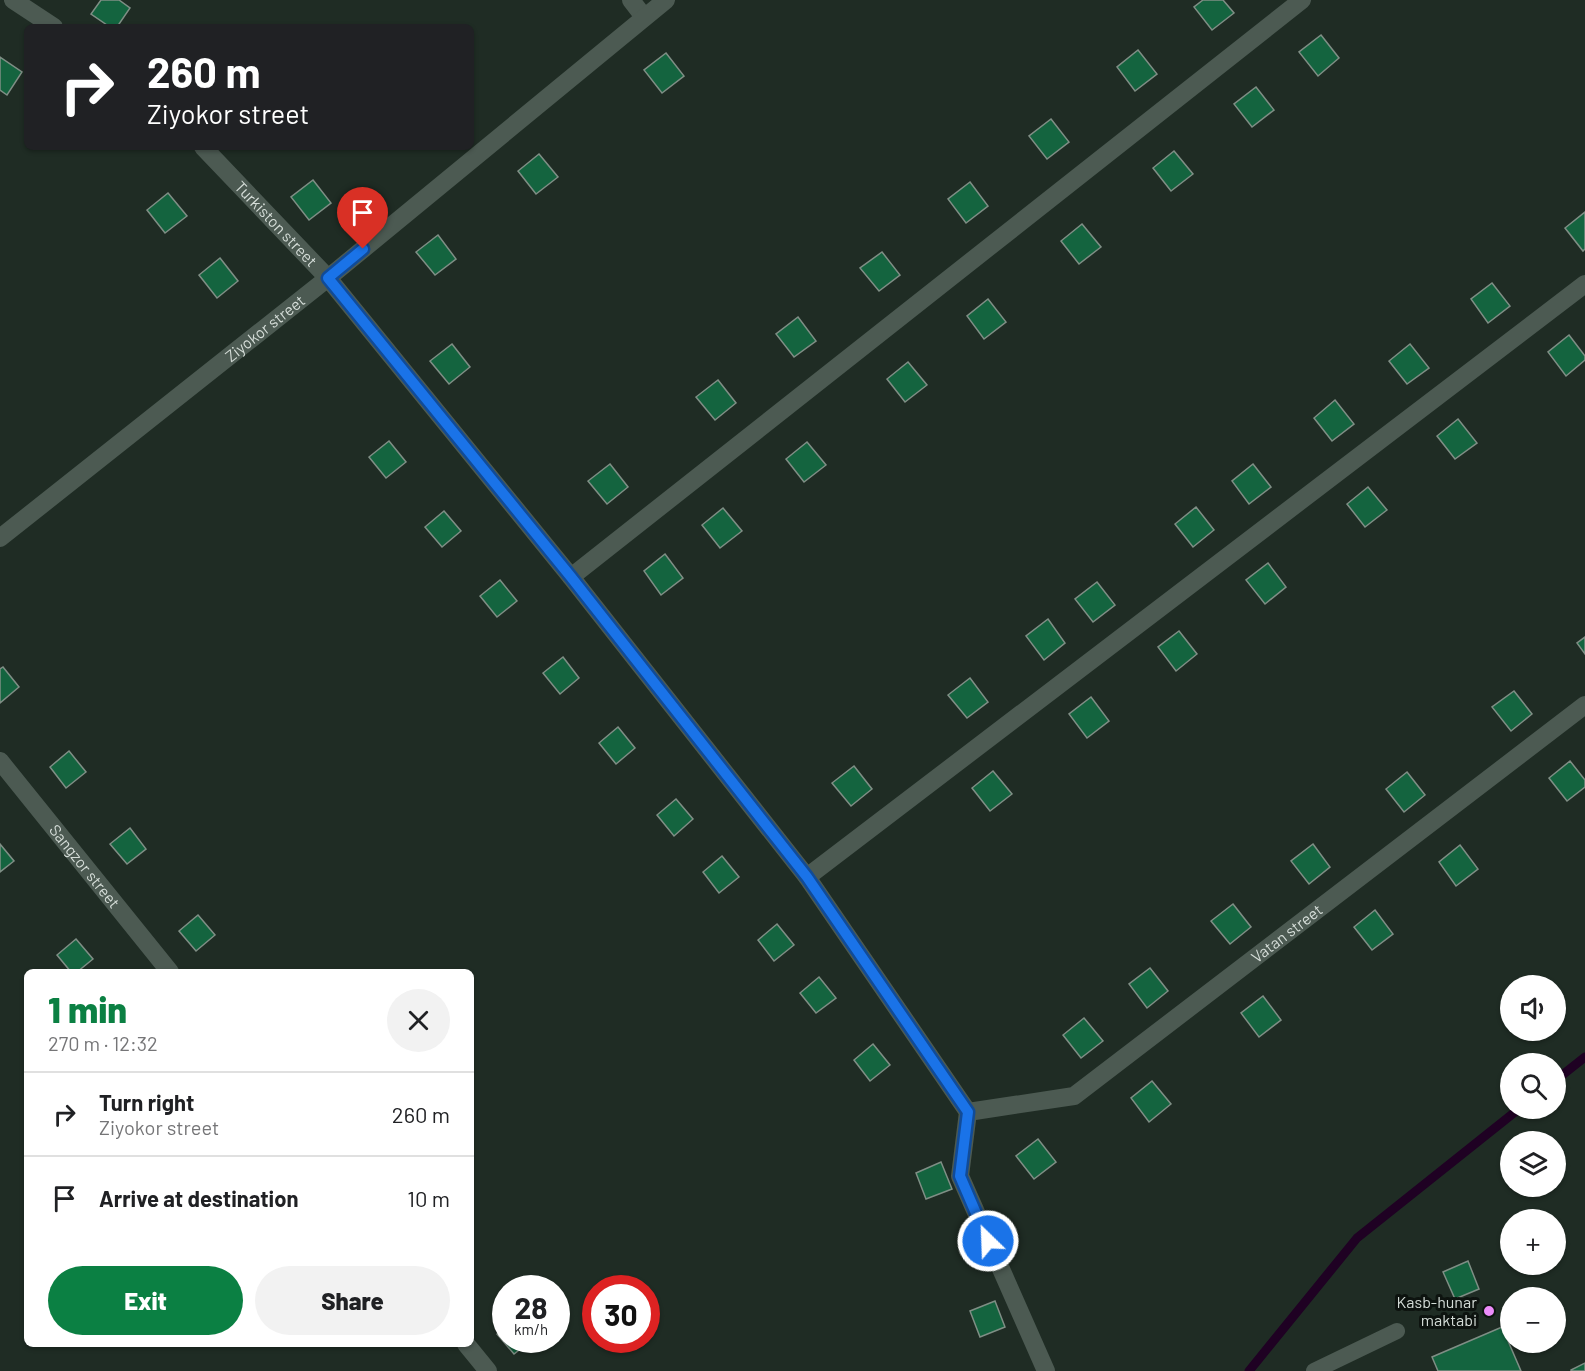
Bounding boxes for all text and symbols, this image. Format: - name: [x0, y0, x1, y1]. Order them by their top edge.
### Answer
- text: 260 m: [147, 46, 260, 96]
- icon: right: [48, 48, 126, 126]
- text: Ziyokor street: [147, 97, 309, 129]
- street label: Turkiston street: [231, 177, 322, 270]
- pin: [337, 187, 388, 249]
- icon: arrive: [346, 196, 379, 229]
- street label: Ziyokor street: [221, 290, 308, 365]
- street label: Sangzor street: [46, 820, 124, 911]
- street label: Vatan street: [1247, 900, 1326, 966]
- map controls: [1500, 975, 1566, 1353]
- button: sound: [1500, 975, 1566, 1041]
- text: 1 min: [48, 987, 127, 1030]
- button: close: [387, 989, 450, 1052]
- text: 270 m · 12:32: [48, 1031, 158, 1055]
- button: search: [1500, 1053, 1566, 1119]
- text: Turn right: [99, 1089, 194, 1115]
- icon: right: [48, 1098, 81, 1131]
- text: 260 m: [392, 1101, 450, 1127]
- text: Ziyokor street: [99, 1115, 219, 1139]
- button: layers: [1500, 1131, 1566, 1197]
- icon: arrive: [48, 1182, 81, 1215]
- text: Arrive at destination: [99, 1185, 298, 1211]
- text: 10 m: [407, 1185, 450, 1211]
- position arrow: [956, 1209, 1020, 1273]
- button: +: [1500, 1209, 1566, 1275]
- button: Exit: [48, 1266, 243, 1335]
- button: Share: [255, 1266, 450, 1335]
- speed limit sign: 30: [582, 1275, 660, 1353]
- button: −: [1500, 1287, 1566, 1353]
- text: 28: [514, 1289, 548, 1325]
- place label: Kasb-hunar maktabi: [1397, 1292, 1477, 1329]
- marker: Kasb-hunar maktabi: [1482, 1304, 1496, 1318]
- text: km/h: [514, 1320, 548, 1338]

